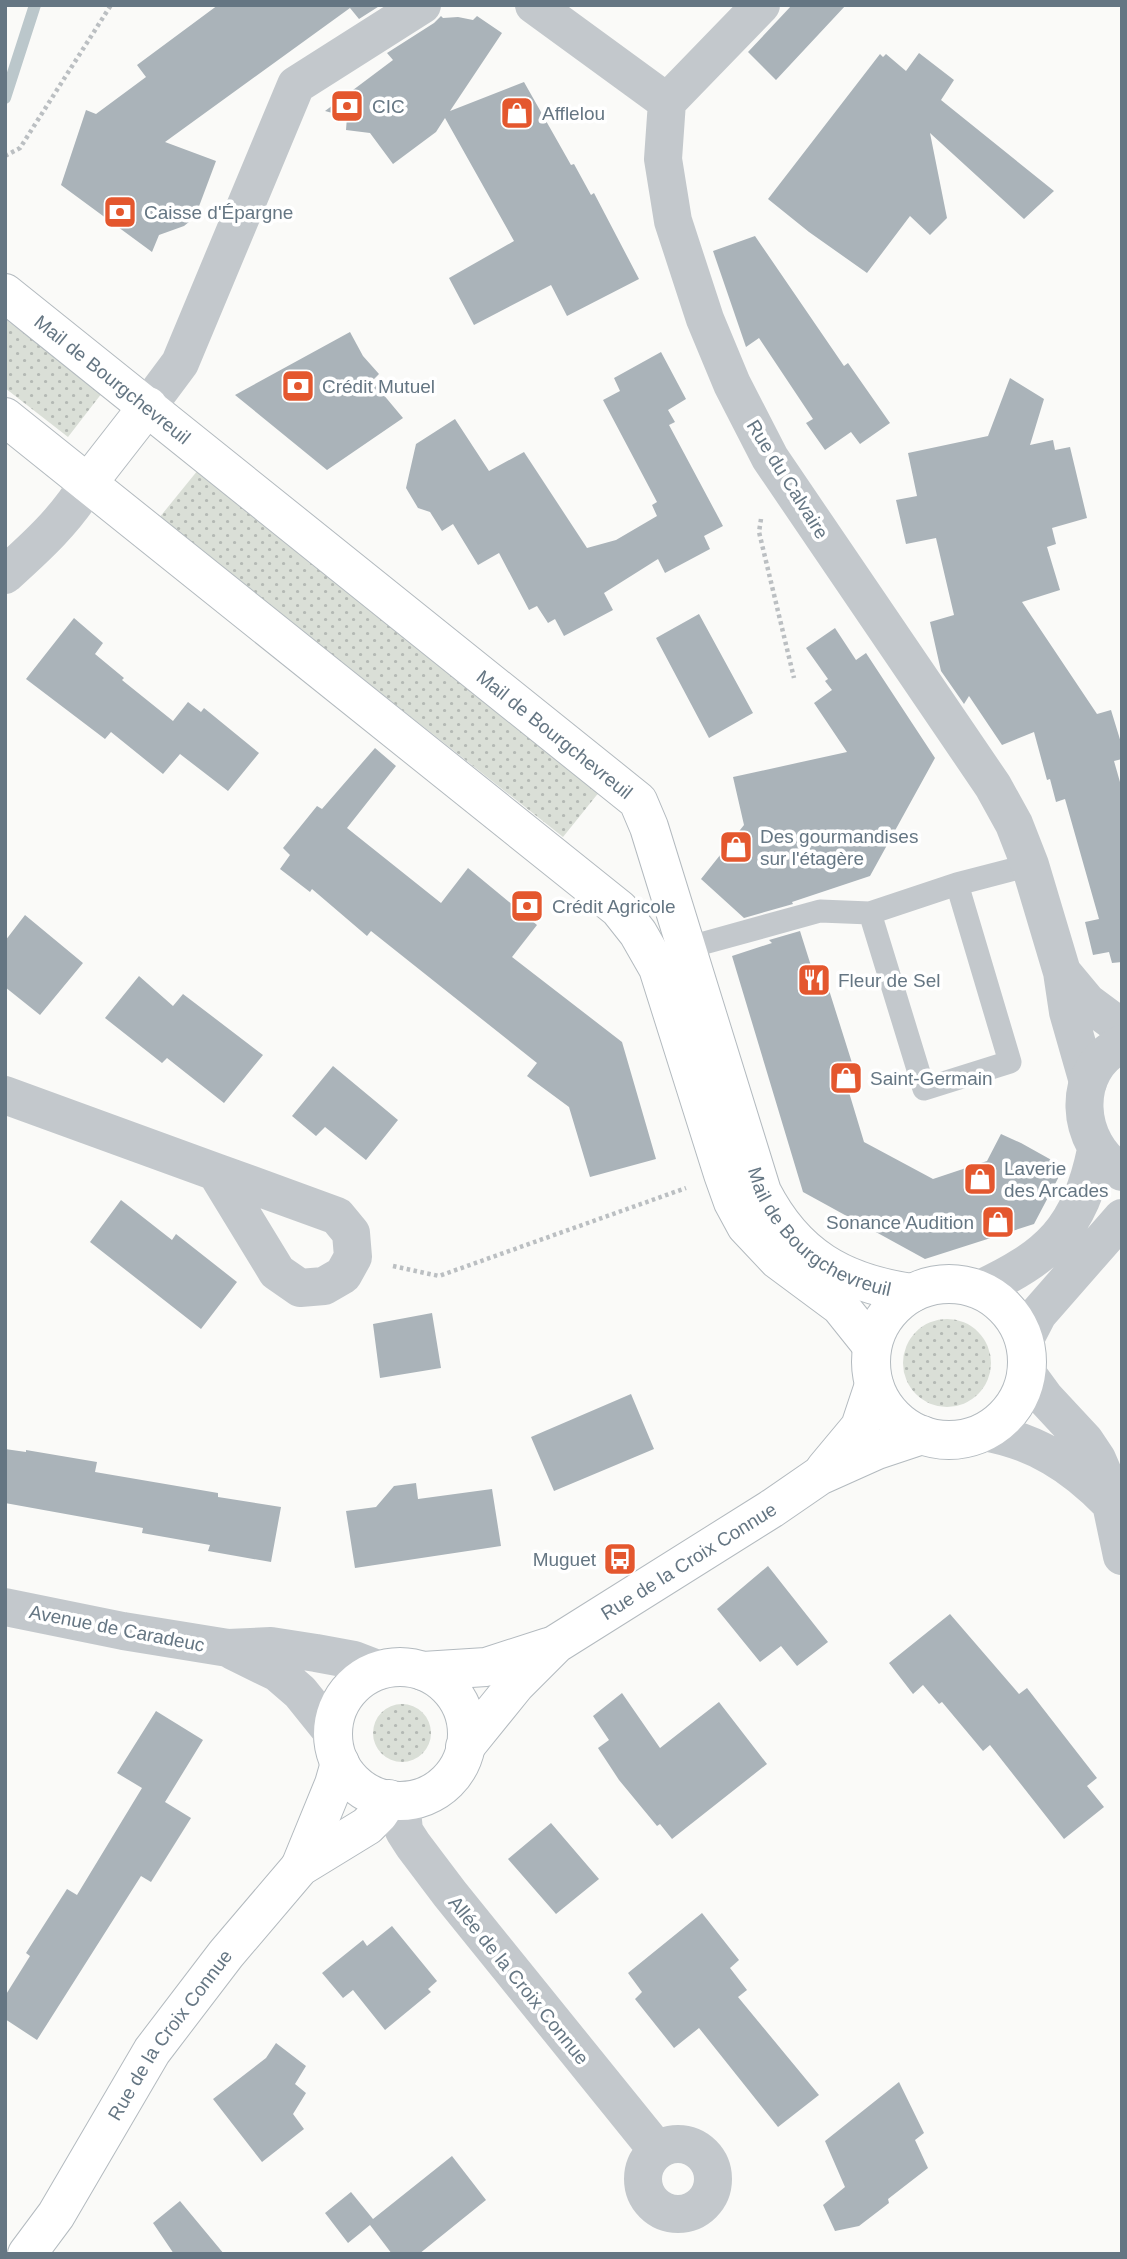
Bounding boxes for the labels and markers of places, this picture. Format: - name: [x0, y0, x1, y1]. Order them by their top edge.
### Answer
- bank icon: CIC: [328, 87, 366, 125]
- shop icon: Afflelou: [498, 94, 536, 132]
- place label: CIC: [372, 96, 405, 117]
- place label: Afflelou: [542, 103, 605, 124]
- bank icon: Caisse d'Épargne: [101, 193, 139, 231]
- place label: Caisse d'Épargne: [144, 202, 293, 223]
- bank icon: Crédit Mutuel: [279, 367, 317, 405]
- place label: Crédit Mutuel: [322, 376, 435, 397]
- place label: Des gourmandises sur l'étagère: [760, 826, 918, 869]
- shop icon: Des gourmandises sur l'étagère: [717, 828, 755, 866]
- bank icon: Crédit Agricole: [508, 887, 546, 925]
- place label: Crédit Agricole: [552, 896, 676, 917]
- restaurant icon: Fleur de Sel: [795, 961, 833, 999]
- place label: Fleur de Sel: [838, 970, 940, 991]
- shop icon: Saint-Germain: [827, 1059, 865, 1097]
- place label: Saint-Germain: [870, 1068, 993, 1089]
- place label: Laverie des Arcades: [1004, 1158, 1109, 1201]
- shop icon: Laverie des Arcades: [961, 1160, 999, 1198]
- shop icon: Sonance Audition: [979, 1203, 1017, 1241]
- place label: Sonance Audition: [826, 1212, 974, 1233]
- bus stop icon: Muguet: [601, 1540, 639, 1578]
- place label: Muguet: [533, 1549, 597, 1570]

